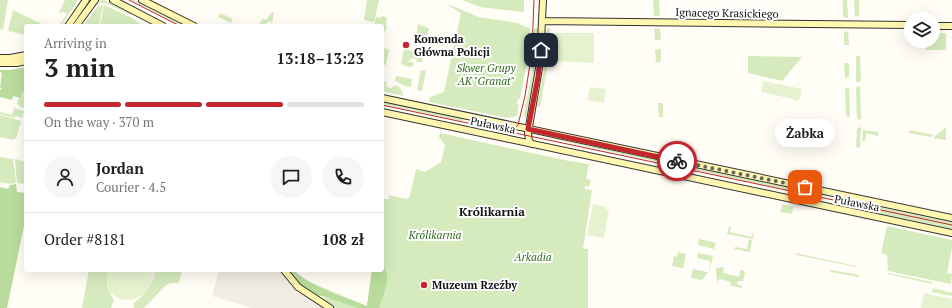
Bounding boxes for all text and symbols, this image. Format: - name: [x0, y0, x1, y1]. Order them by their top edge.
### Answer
- street label: Ignacego Krasickiego: [675, 5, 779, 21]
- map controls: [904, 12, 940, 48]
- button: layers: [904, 12, 940, 48]
- place label: Komenda Główna Policji: [414, 32, 490, 59]
- pin: [524, 33, 558, 67]
- text: Arriving in: [44, 34, 107, 52]
- icon: home: [530, 39, 552, 61]
- marker: Komenda Główna Policji: [401, 40, 411, 50]
- text: 13:18–13:23: [277, 48, 364, 68]
- text: 3 min: [44, 50, 115, 84]
- park label: Skwer Grupy AK "Granat": [456, 61, 517, 88]
- text: On the way · 370 m: [44, 113, 154, 131]
- street label: Puławska: [469, 113, 517, 137]
- callout: Żabka: [775, 119, 835, 147]
- text: Żabka: [786, 124, 824, 142]
- courier: [657, 141, 697, 181]
- icon: bike: [666, 150, 688, 172]
- button: person: [44, 156, 86, 198]
- button: chat: [270, 156, 312, 198]
- button: phone: [322, 156, 364, 198]
- text: Jordan: [96, 158, 144, 178]
- pin: [788, 170, 822, 204]
- icon: bag: [794, 176, 816, 198]
- text: Courier · 4.5: [96, 178, 166, 196]
- street label: Puławska: [833, 192, 881, 214]
- district label: Królikarnia: [459, 204, 525, 219]
- park label: Królikarnia: [407, 228, 462, 242]
- text: Order #8181: [44, 229, 126, 249]
- text: 108 zł: [322, 229, 364, 249]
- park label: Arkadia: [513, 250, 552, 264]
- place label: Muzeum Rzeźby: [432, 278, 517, 292]
- marker: Muzeum Rzeźby: [419, 280, 429, 290]

